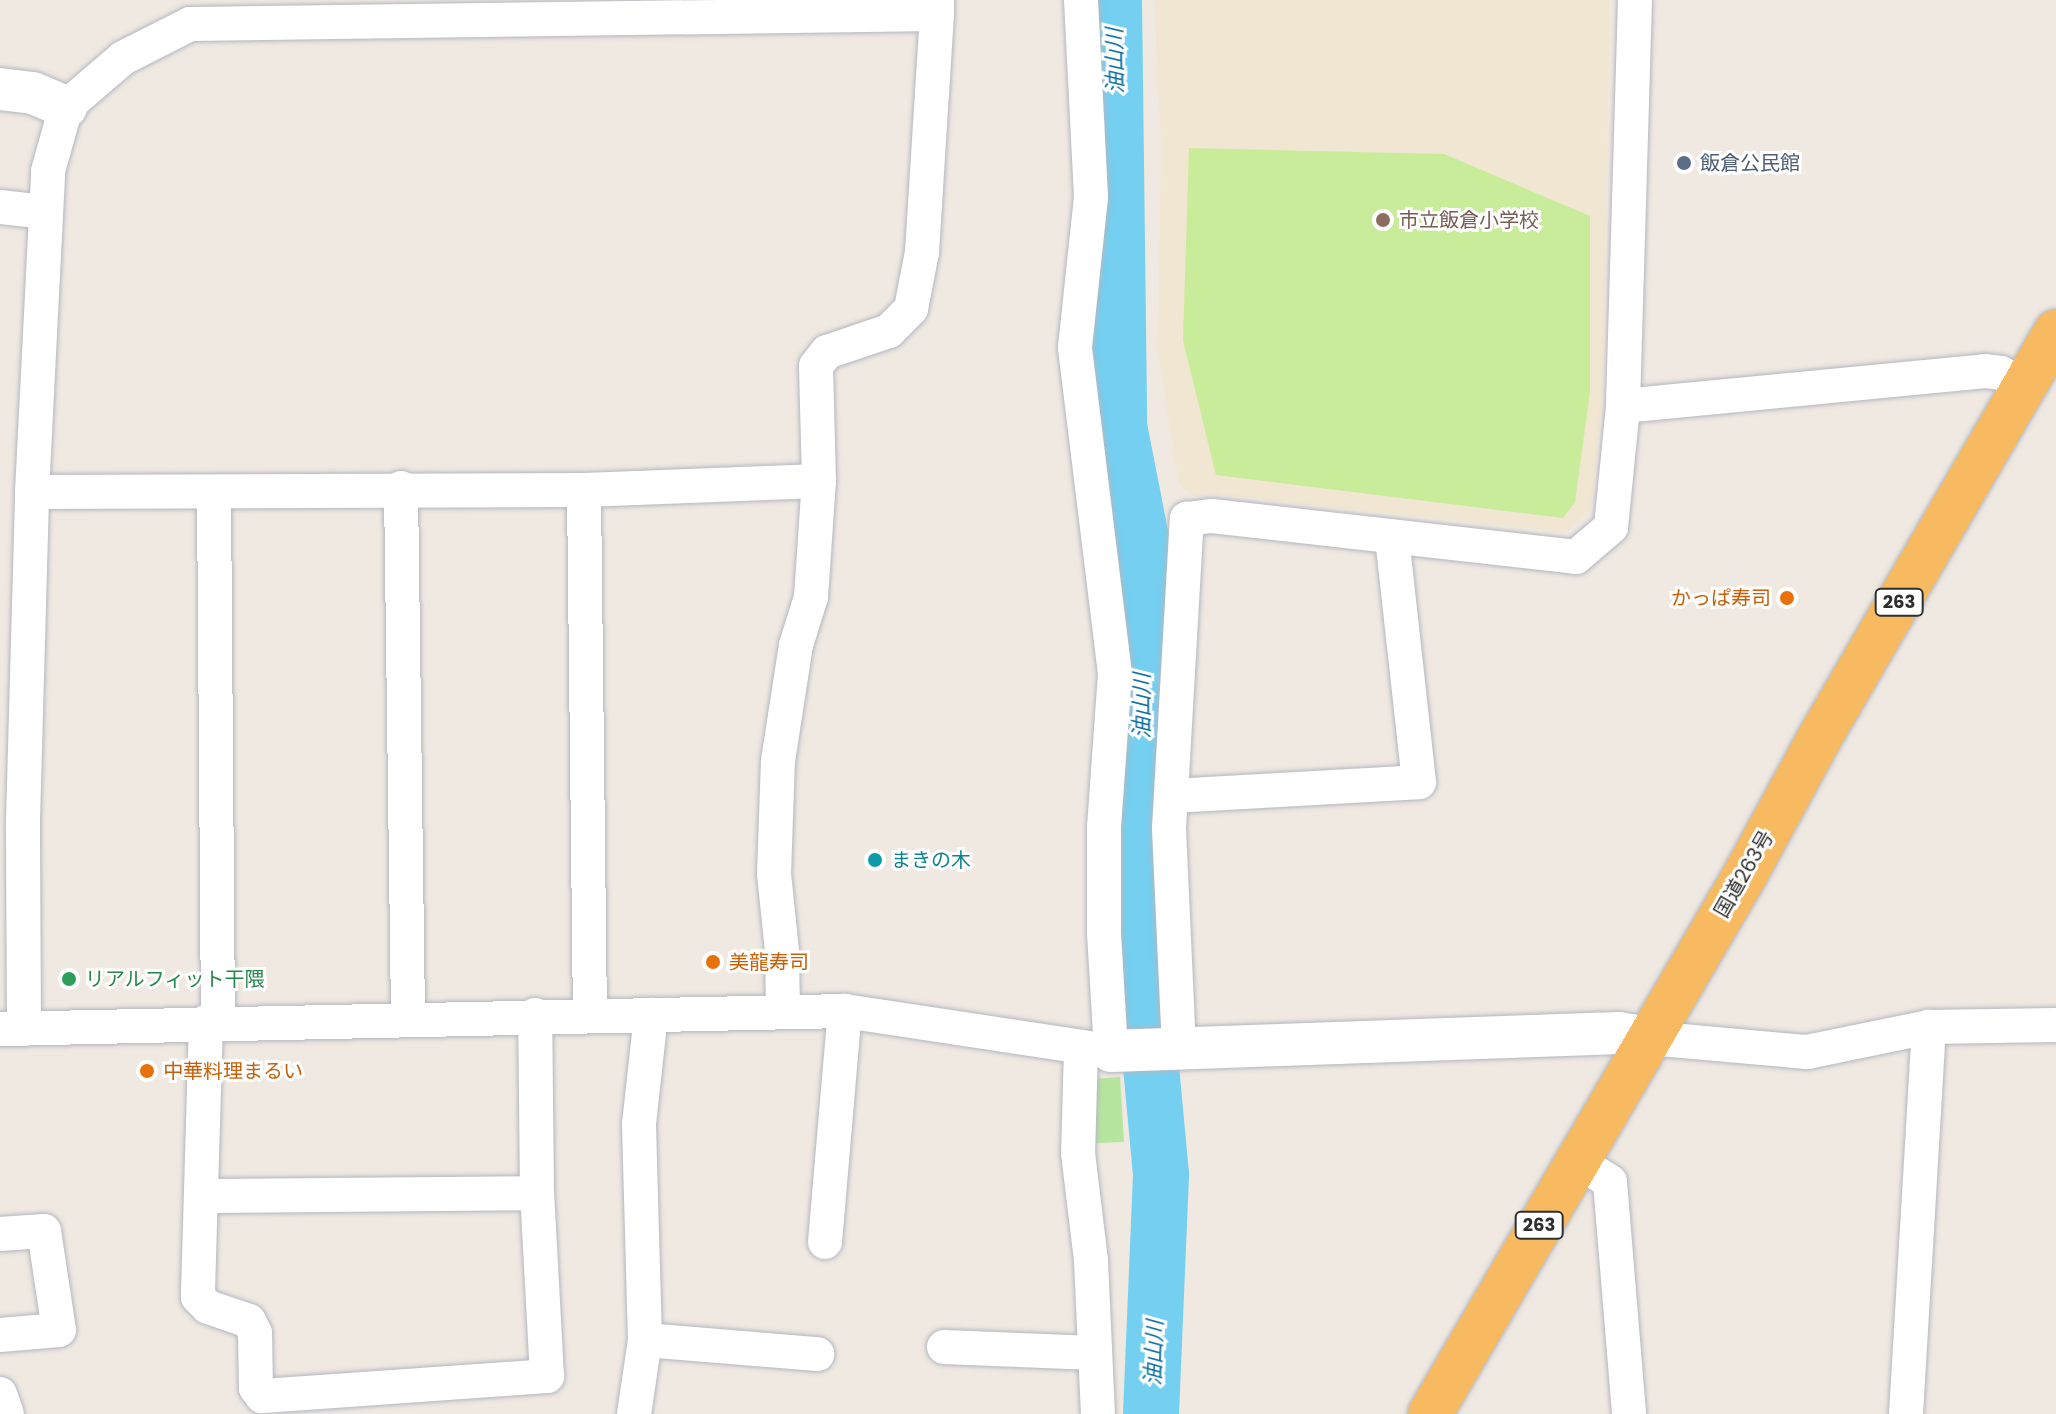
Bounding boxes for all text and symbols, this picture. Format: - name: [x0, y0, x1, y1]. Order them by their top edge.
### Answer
- water label: 油山川: [1101, 28, 1129, 94]
- place label: 飯倉公民館: [1700, 151, 1800, 175]
- marker: 飯倉公民館: [1675, 154, 1693, 172]
- place label: 市立飯倉小学校: [1399, 208, 1539, 232]
- marker: 市立飯倉小学校: [1374, 211, 1392, 229]
- place label: かっぱ寿司: [1671, 586, 1771, 610]
- road number: 263: [1873, 588, 1925, 616]
- marker: かっぱ寿司: [1778, 589, 1796, 607]
- water label: 油山川: [1129, 673, 1155, 739]
- street label: 国道263号: [1710, 826, 1778, 922]
- place label: まきの木: [891, 848, 971, 872]
- marker: まきの木: [866, 851, 884, 869]
- place label: 美龍寿司: [729, 950, 809, 974]
- marker: 美龍寿司: [704, 953, 722, 971]
- place label: リアルフィット干隈: [85, 967, 265, 991]
- marker: リアルフィット干隈: [60, 970, 78, 988]
- place label: 中華料理まるい: [163, 1059, 303, 1083]
- marker: 中華料理まるい: [138, 1062, 156, 1080]
- road number: 263: [1513, 1211, 1565, 1239]
- water label: 油山川: [1140, 1320, 1168, 1386]

